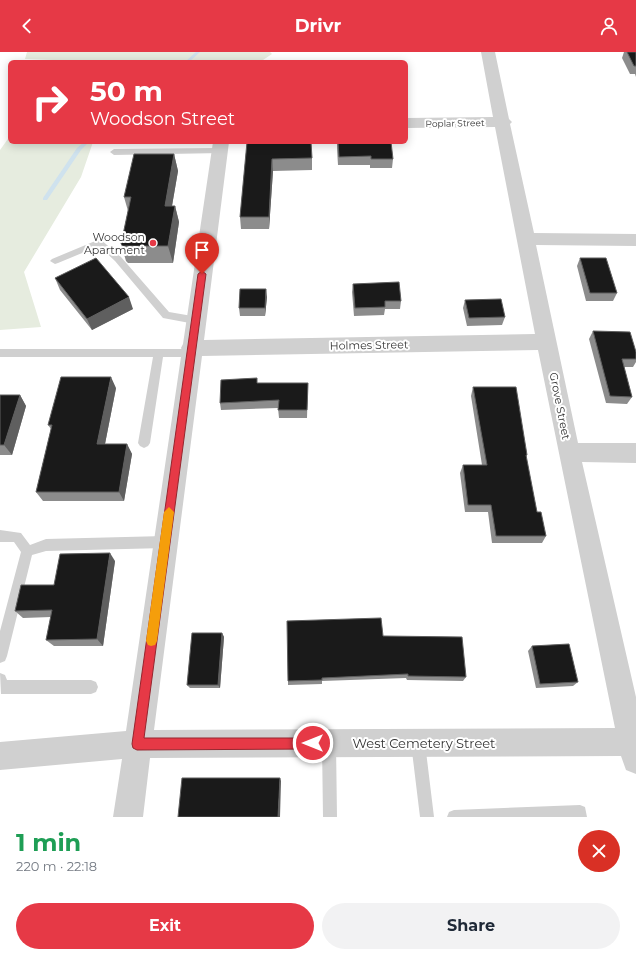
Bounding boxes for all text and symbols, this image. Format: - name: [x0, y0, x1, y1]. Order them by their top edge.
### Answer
- icon: back: [16, 15, 38, 37]
- text: Drivr: [295, 15, 341, 37]
- icon: person: [598, 15, 620, 37]
- text: 50 m: [90, 74, 163, 108]
- icon: right: [24, 76, 76, 128]
- text: Woodson Street: [90, 108, 235, 130]
- street label: Poplar Street: [425, 117, 485, 129]
- place label: Woodson Apartment: [84, 230, 146, 257]
- pin: [185, 233, 219, 274]
- marker: Woodson Apartment: [148, 238, 158, 248]
- icon: arrive: [191, 239, 213, 261]
- street label: Holmes Street: [330, 337, 409, 353]
- street label: Grove Street: [547, 371, 573, 441]
- position arrow: [292, 722, 334, 764]
- street label: West Cemetery Street: [353, 735, 495, 751]
- text: 1 min: [16, 828, 81, 857]
- button: close: [578, 830, 620, 872]
- text: 220 m · 22:18: [16, 858, 97, 874]
- button: Exit: [16, 903, 314, 949]
- button: Share: [322, 903, 620, 949]

